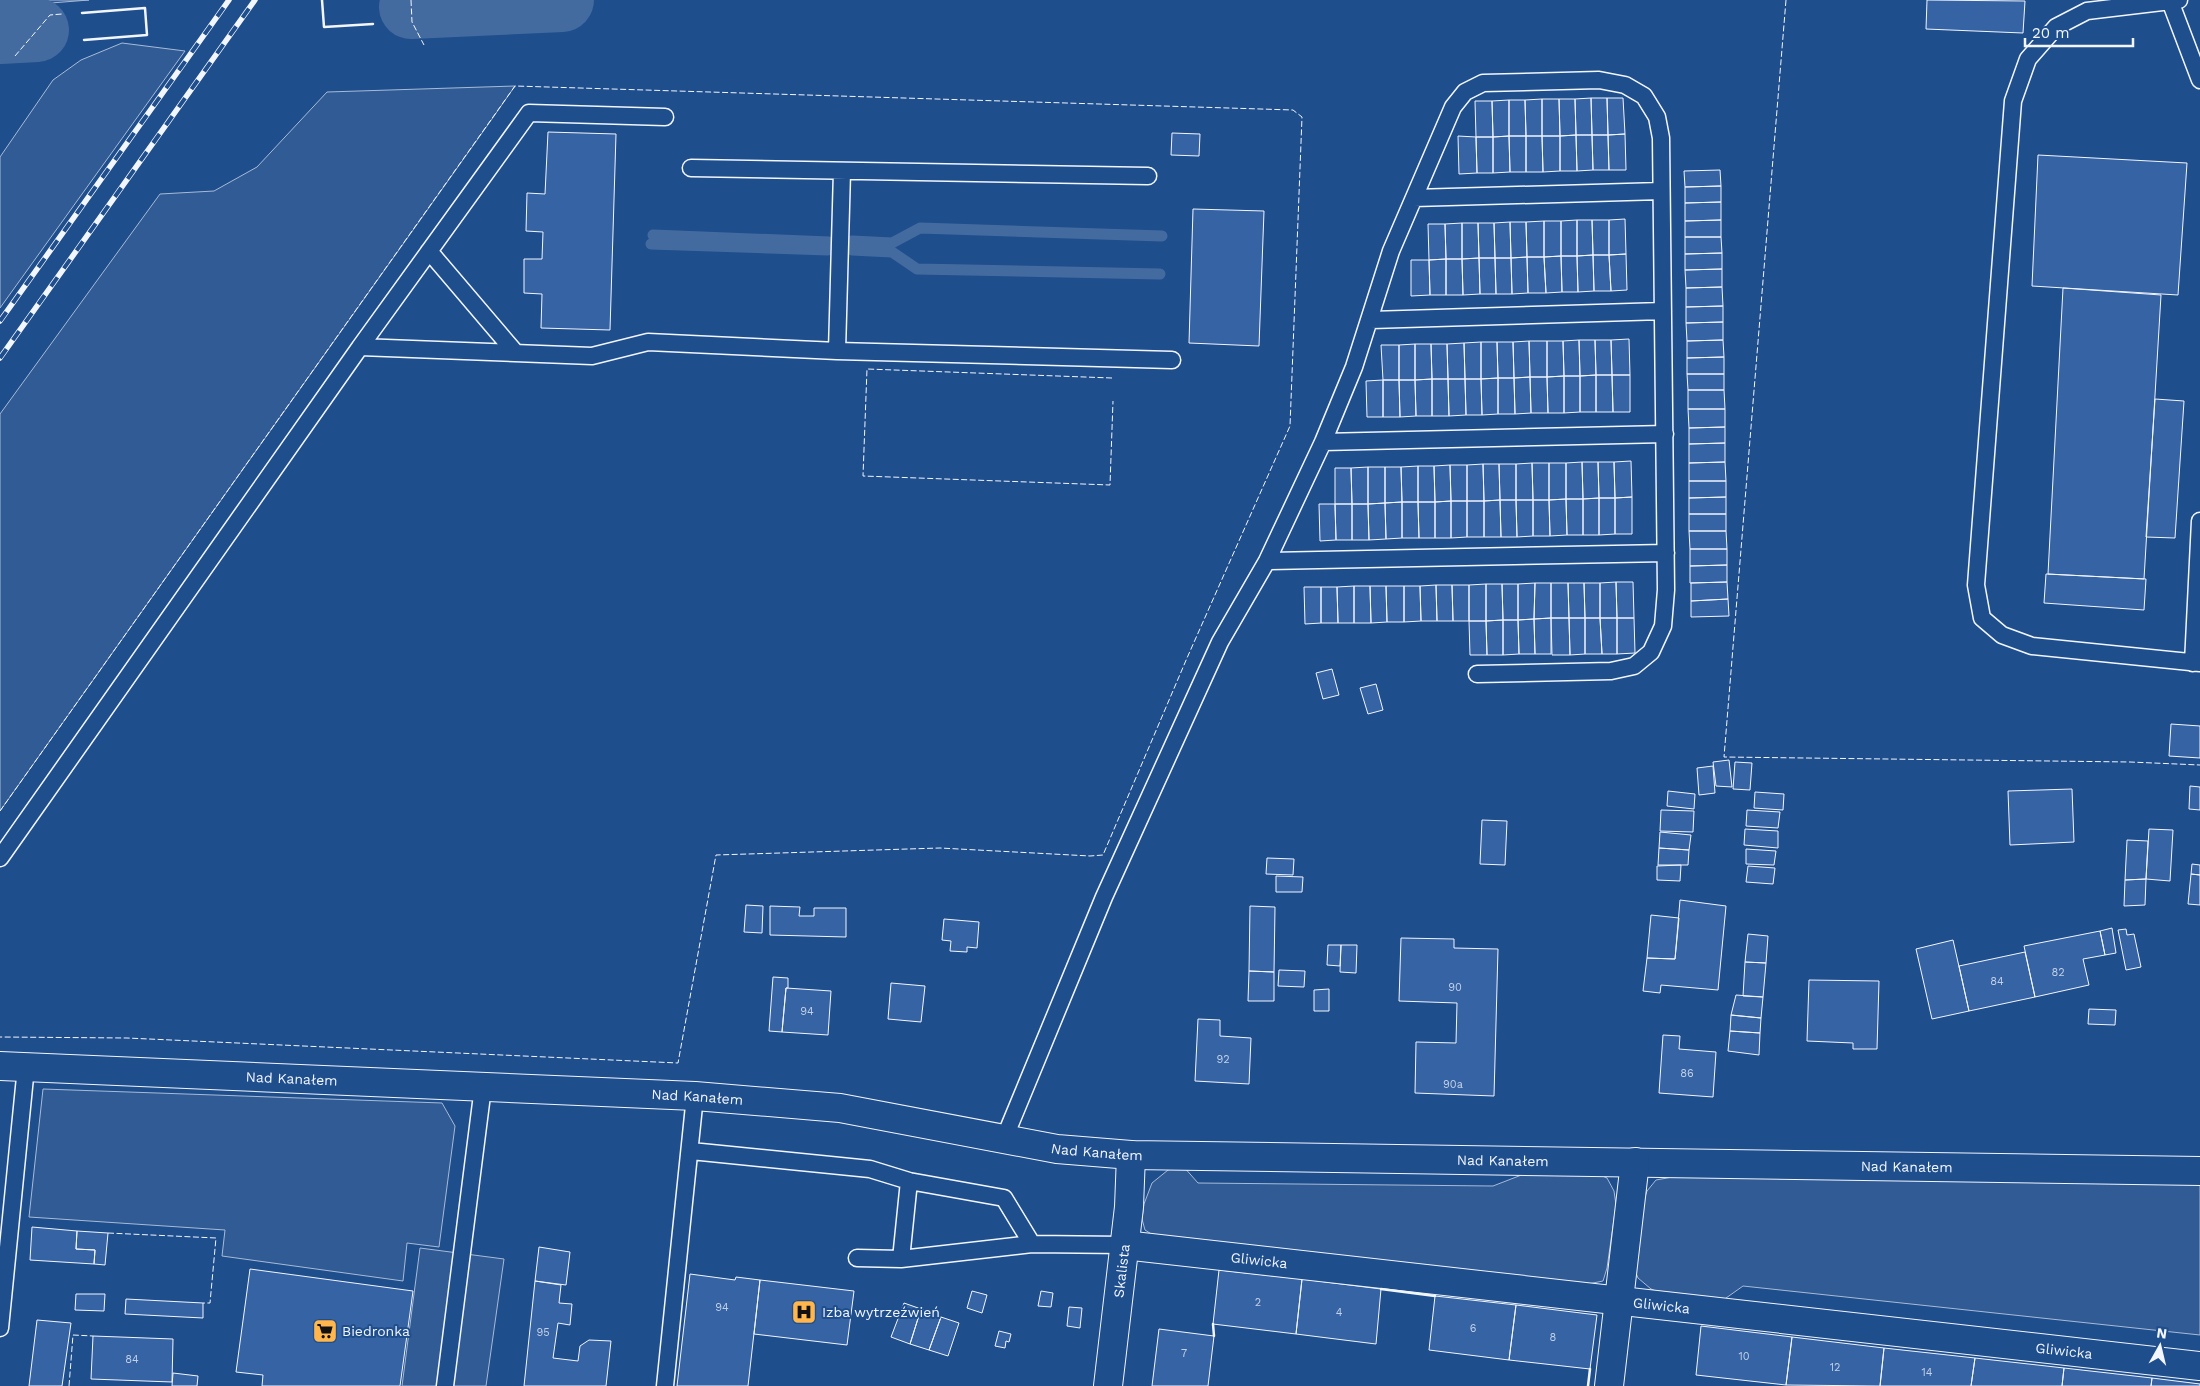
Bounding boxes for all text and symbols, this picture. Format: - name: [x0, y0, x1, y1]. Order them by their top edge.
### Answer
- scale bar: [2025, 15, 2132, 47]
- text: 20 m: [2032, 24, 2070, 42]
- house number: 82: [2051, 966, 2065, 979]
- house number: 84: [1990, 975, 2004, 988]
- house number: 90: [1448, 981, 1462, 994]
- house number: 94: [800, 1005, 814, 1018]
- house number: 92: [1216, 1053, 1230, 1066]
- house number: 86: [1680, 1067, 1694, 1080]
- street label: Nad Kanałem: [245, 1069, 338, 1089]
- house number: 90a: [1443, 1078, 1463, 1091]
- street label: Nad Kanałem: [651, 1086, 744, 1108]
- street label: Nad Kanałem: [1050, 1140, 1143, 1163]
- street label: Nad Kanałem: [1457, 1152, 1549, 1169]
- street label: Nad Kanałem: [1861, 1158, 1953, 1175]
- street label: Skalista: [1110, 1243, 1133, 1299]
- street label: Gliwicka: [1230, 1249, 1289, 1271]
- street label: Gliwicka: [1632, 1294, 1691, 1317]
- house number: 2: [1255, 1296, 1261, 1309]
- hospital icon: Izba wytrzeźwień: [791, 1299, 817, 1325]
- house number: 94: [715, 1301, 729, 1314]
- place label: Izba wytrzeźwień: [822, 1304, 940, 1320]
- house number: 4: [1336, 1306, 1343, 1319]
- supermarket icon: Biedronka: [312, 1318, 338, 1344]
- north arrow: [2135, 1321, 2185, 1371]
- house number: 6: [1470, 1322, 1477, 1335]
- place label: Biedronka: [342, 1323, 410, 1339]
- text: N: [2156, 1324, 2168, 1342]
- house number: 95: [536, 1326, 550, 1339]
- house number: 8: [1550, 1331, 1557, 1344]
- street label: Gliwicka: [2035, 1340, 2093, 1362]
- house number: 7: [1181, 1347, 1187, 1360]
- house number: 10: [1738, 1350, 1750, 1363]
- house number: 84: [125, 1353, 139, 1366]
- house number: 12: [1830, 1361, 1840, 1374]
- house number: 14: [1921, 1366, 1933, 1379]

